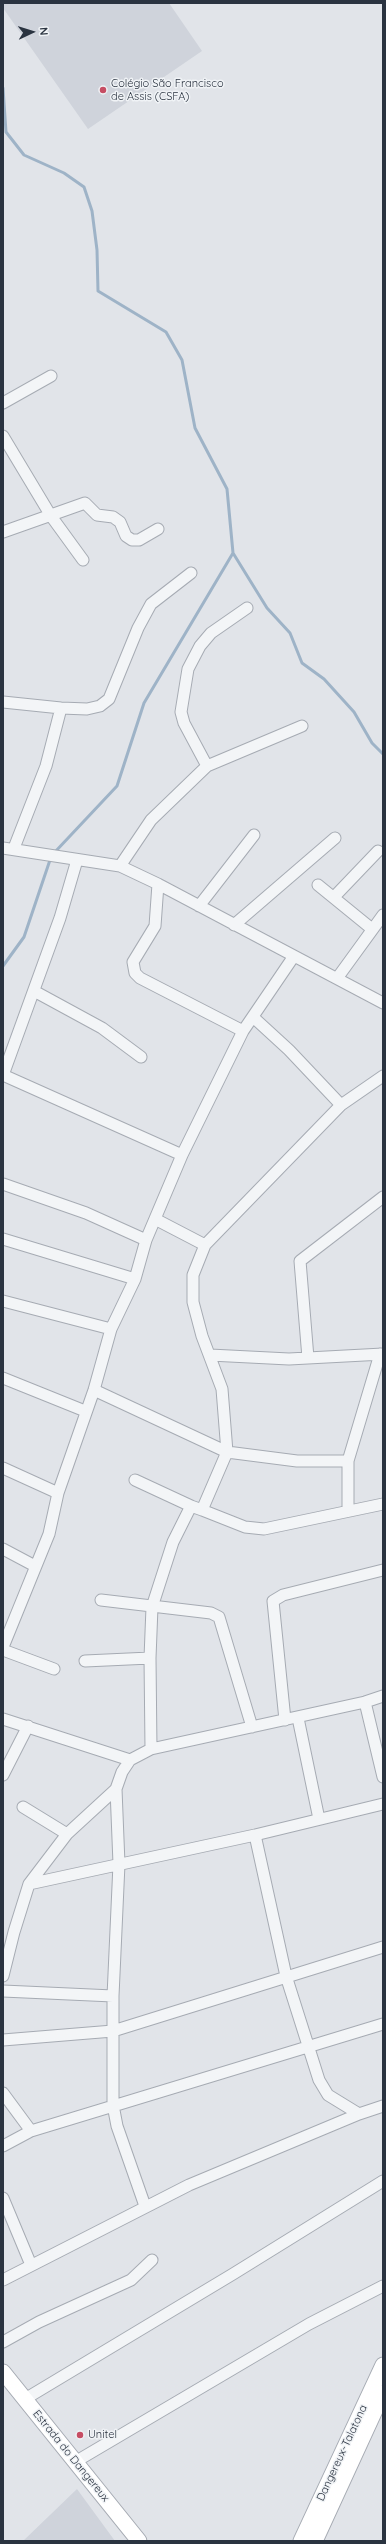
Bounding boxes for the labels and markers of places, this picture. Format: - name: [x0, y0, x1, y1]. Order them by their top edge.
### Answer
- place label: Colégio São Francisco de Assis (CSFA): [111, 77, 224, 103]
- marker: Colégio São Francisco de Assis (CSFA): [98, 85, 108, 95]
- place label: Unitel: [88, 2428, 117, 2442]
- marker: Unitel: [75, 2430, 85, 2440]

